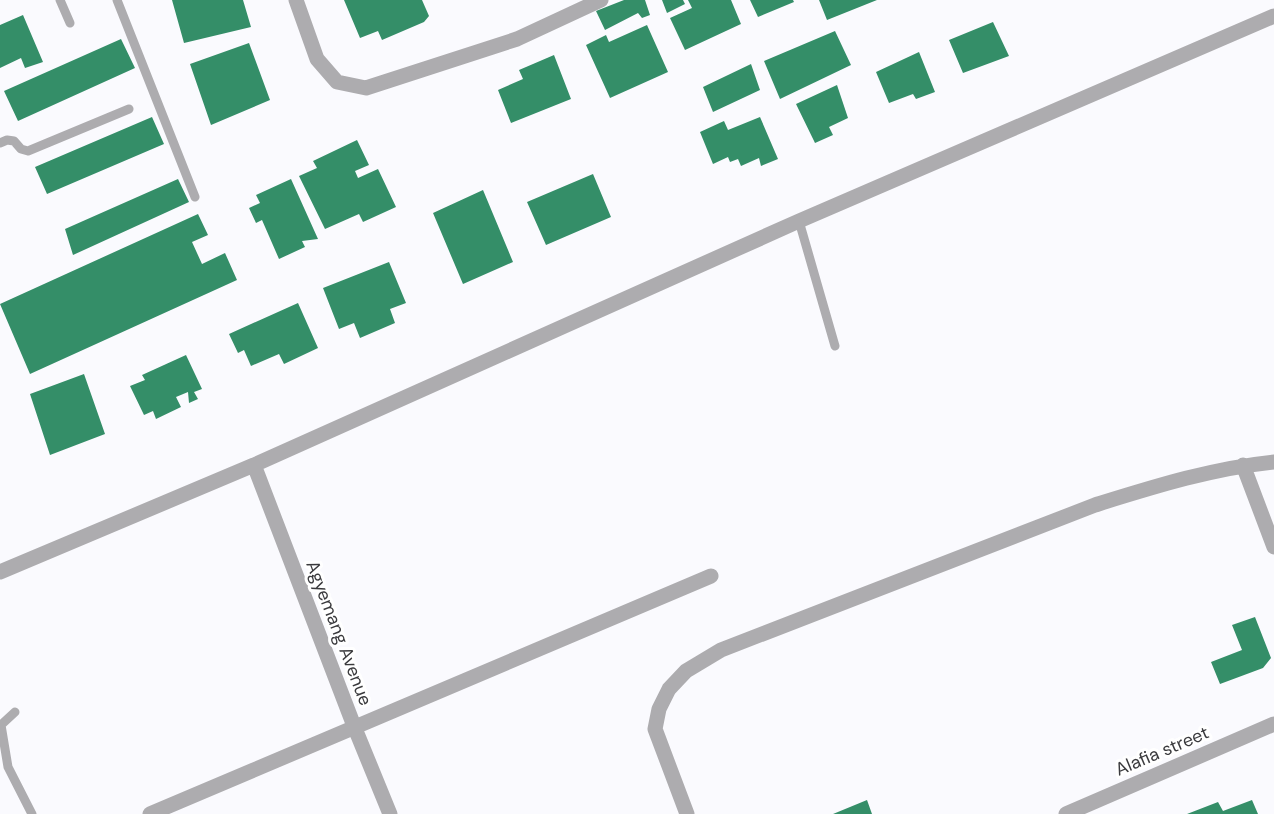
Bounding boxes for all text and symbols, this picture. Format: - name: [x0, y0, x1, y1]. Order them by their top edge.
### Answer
- street label: Agyemang Avenue: [300, 557, 378, 709]
- street label: Alafia street: [1111, 720, 1213, 782]

